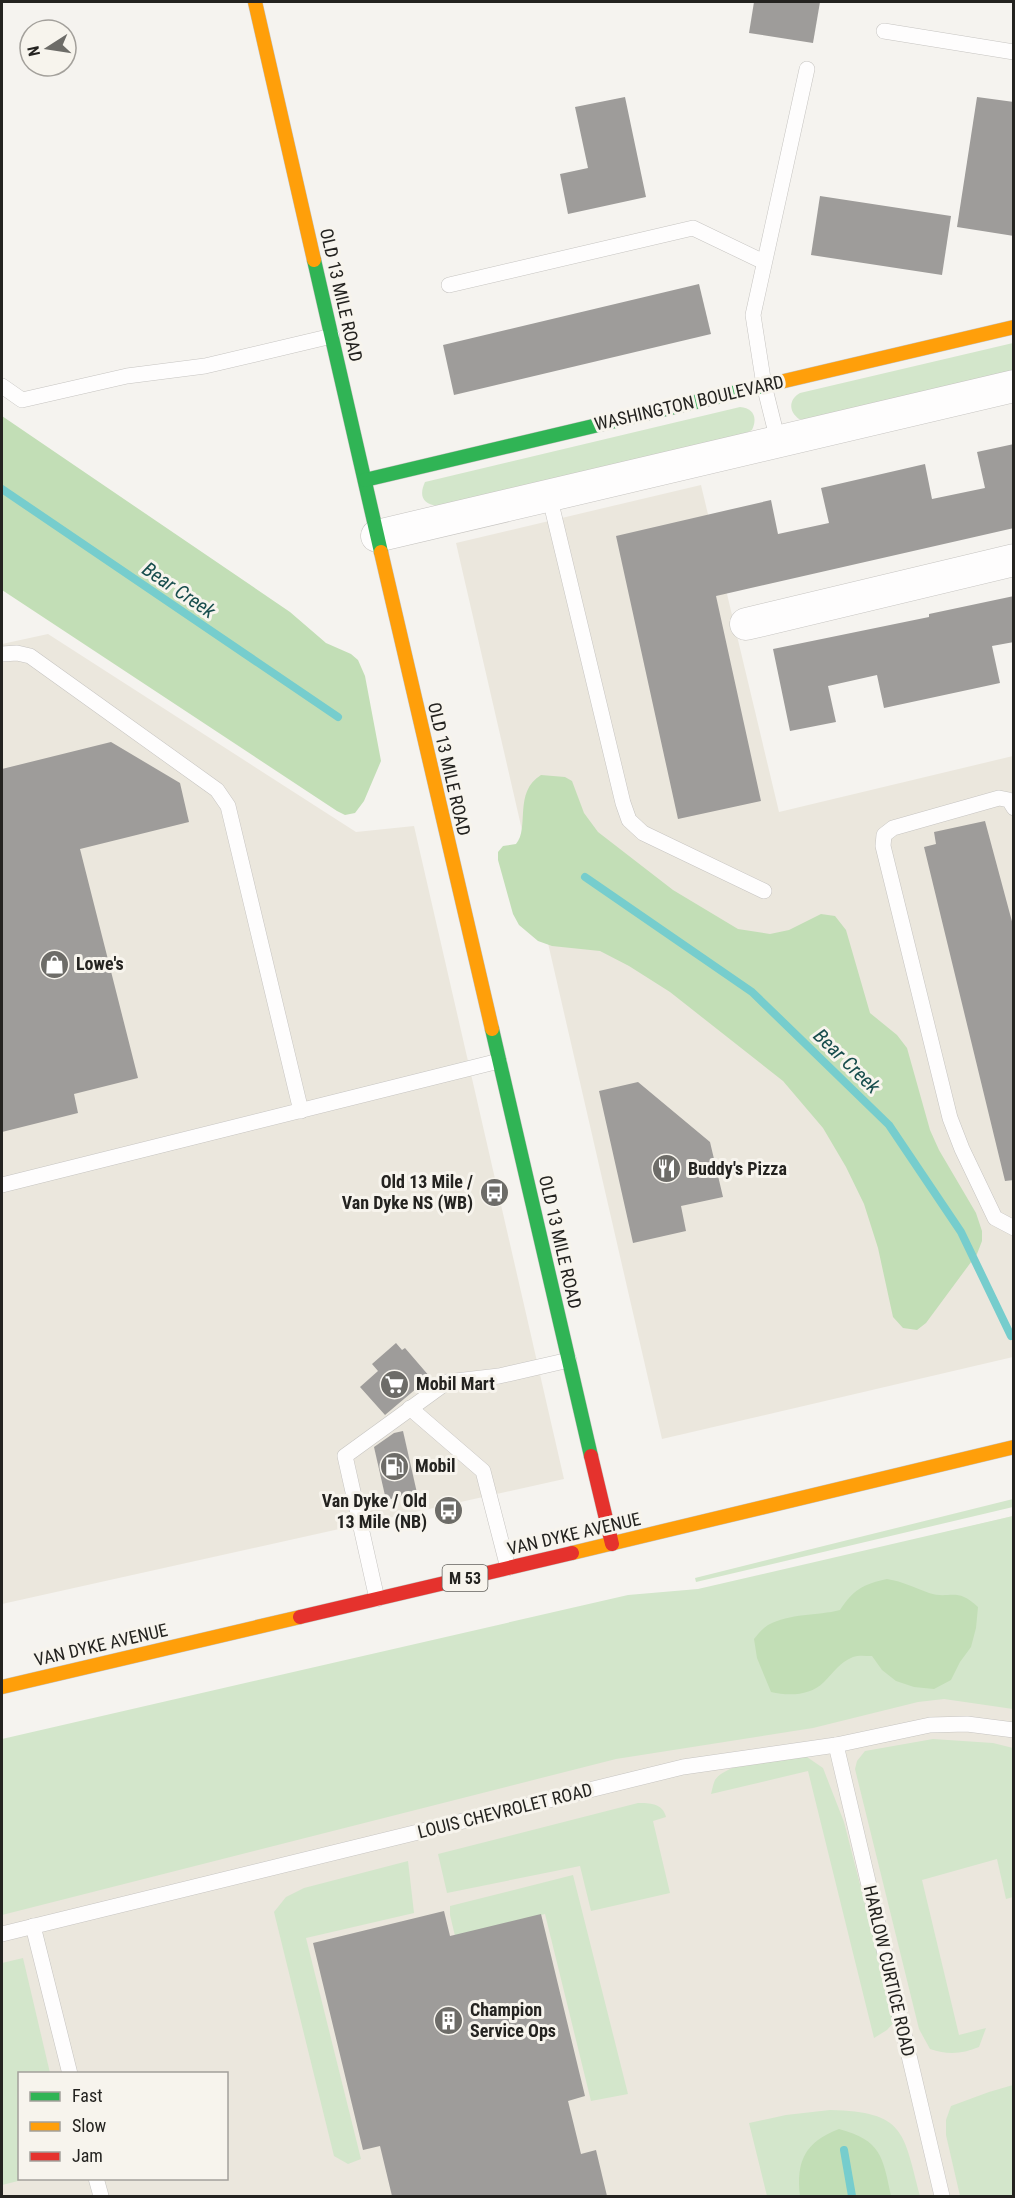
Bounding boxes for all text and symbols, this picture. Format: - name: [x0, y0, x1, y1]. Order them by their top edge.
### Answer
- north arrow: [18, 18, 78, 78]
- text: N: [24, 44, 44, 58]
- street label: OLD 13 MILE ROAD: [316, 226, 367, 364]
- street label: WASHINGTON BOULEVARD: [592, 371, 786, 435]
- water label: Bear Creek: [138, 557, 221, 624]
- street label: OLD 13 MILE ROAD: [424, 700, 475, 838]
- shop icon: Lowe's: [39, 948, 71, 980]
- place label: Lowe's: [76, 953, 124, 974]
- water label: Bear Creek: [809, 1024, 886, 1099]
- restaurant icon: Buddy's Pizza: [651, 1153, 683, 1185]
- place label: Buddy's Pizza: [688, 1158, 787, 1179]
- place label: Old 13 Mile / Van Dyke NS (WB): [342, 1171, 473, 1214]
- street label: OLD 13 MILE ROAD: [535, 1173, 586, 1311]
- bus stop icon: Old 13 Mile / Van Dyke NS (WB): [478, 1176, 510, 1208]
- supermarket icon: Mobil Mart: [379, 1368, 411, 1400]
- place label: Mobil Mart: [416, 1373, 495, 1394]
- fuel station icon: Mobil: [378, 1450, 410, 1482]
- place label: Mobil: [415, 1455, 456, 1476]
- place label: Van Dyke / Old 13 Mile (NB): [322, 1490, 427, 1533]
- bus stop icon: Van Dyke / Old 13 Mile (NB): [432, 1495, 464, 1527]
- street label: VAN DYKE AVENUE: [505, 1508, 643, 1559]
- road number: M 53: [442, 1565, 488, 1591]
- street label: VAN DYKE AVENUE: [32, 1619, 170, 1670]
- street label: LOUIS CHEVROLET ROAD: [415, 1779, 594, 1842]
- street label: HARLOW CURTICE ROAD: [860, 1883, 919, 2059]
- place label: Champion Service Ops: [470, 1999, 556, 2041]
- building icon: Champion Service Ops: [433, 2004, 465, 2036]
- legend: [18, 2072, 228, 2180]
- text: Fast: [72, 2085, 103, 2106]
- text: Slow: [72, 2115, 107, 2136]
- text: Jam: [72, 2145, 103, 2166]

